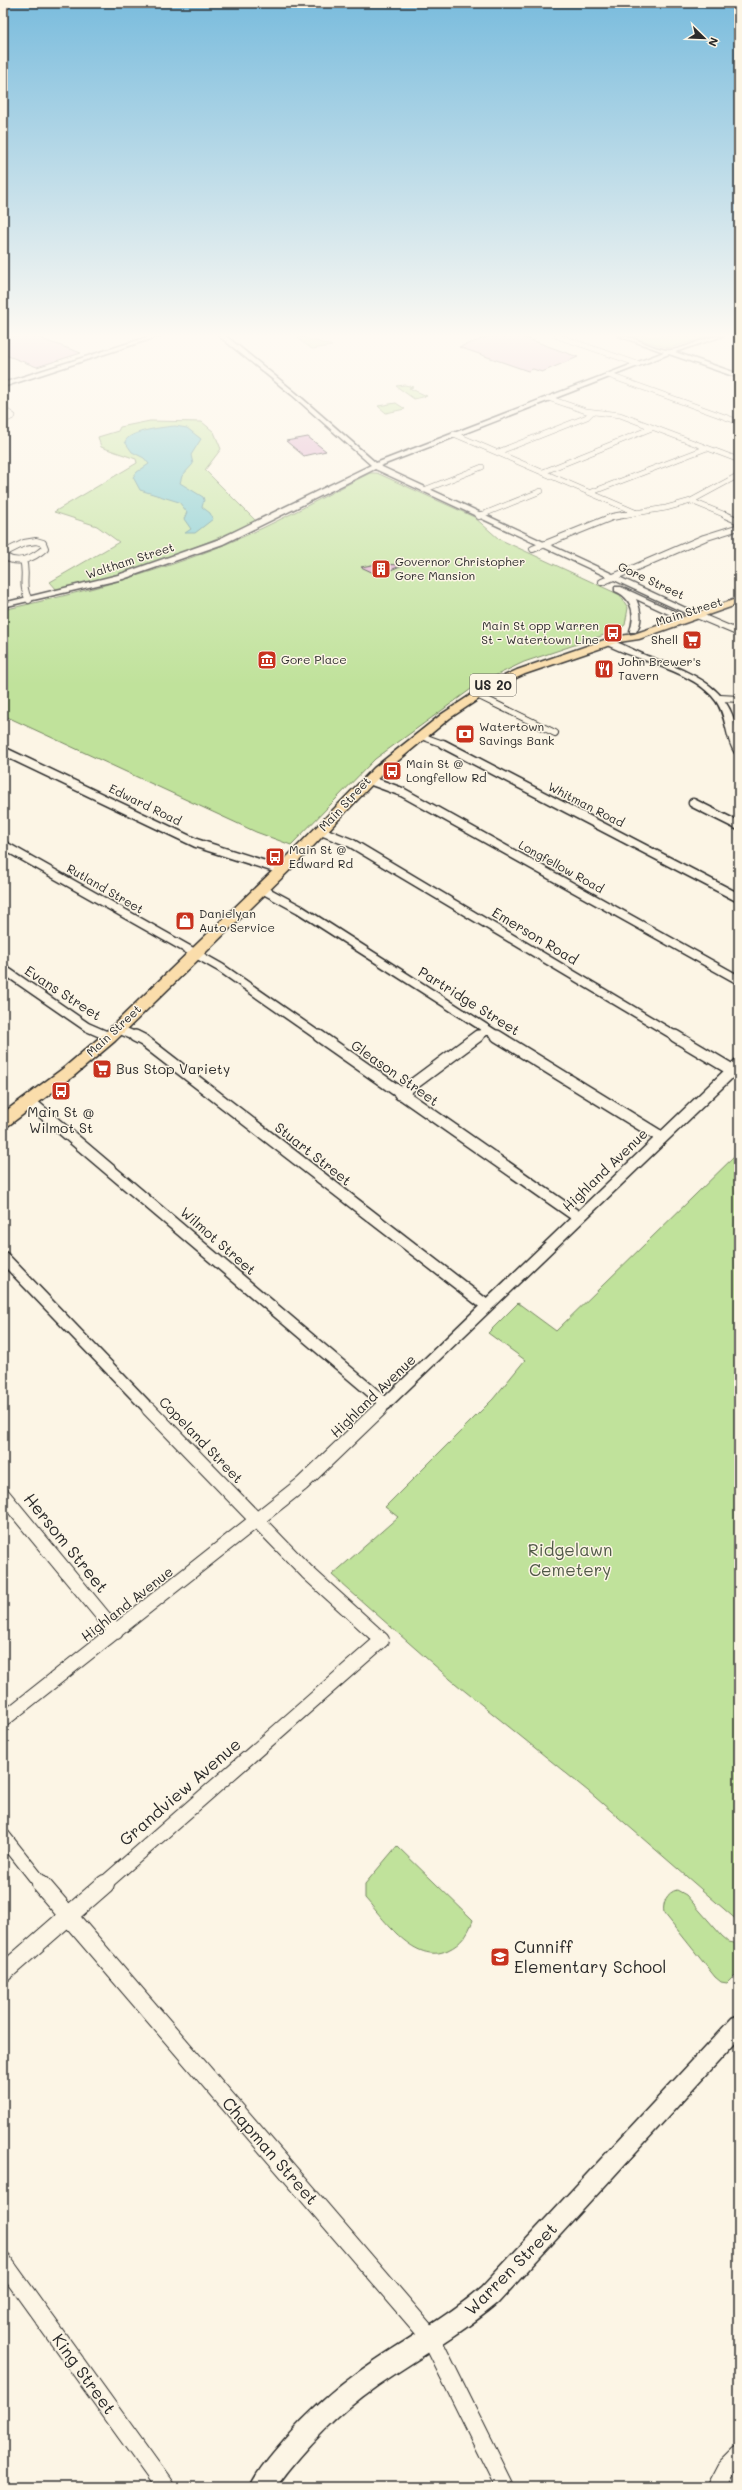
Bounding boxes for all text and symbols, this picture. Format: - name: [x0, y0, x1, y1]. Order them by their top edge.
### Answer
- north arrow: [684, 18, 724, 58]
- text: N: [705, 35, 722, 49]
- street label: Waltham Street: [83, 538, 176, 582]
- place label: Governor Christopher Gore Mansion: [395, 553, 525, 583]
- building icon: Governor Christopher Gore Mansion: [370, 558, 392, 580]
- street label: Gore Street: [616, 558, 687, 602]
- street label: Main Street: [653, 593, 724, 629]
- place label: Main St opp Warren St - Watertown Line: [481, 617, 599, 647]
- bus stop icon: Main St opp Warren St - Watertown Line: [602, 622, 624, 644]
- supermarket icon: Shell: [681, 629, 703, 651]
- place label: Shell: [651, 631, 678, 647]
- museum icon: Gore Place: [256, 649, 278, 671]
- place label: Gore Place: [281, 651, 347, 667]
- place label: John Brewer's Tavern: [618, 653, 701, 683]
- restaurant icon: John Brewer's Tavern: [593, 658, 615, 680]
- road number: US 20: [470, 674, 516, 696]
- place label: Watertown Savings Bank: [479, 718, 554, 748]
- bank icon: Watertown Savings Bank: [454, 723, 476, 745]
- place label: Main St @ Longfellow Rd: [406, 755, 487, 785]
- bus stop icon: Main St @ Longfellow Rd: [381, 760, 403, 782]
- street label: Main Street: [315, 772, 374, 834]
- street label: Whitman Road: [546, 778, 628, 830]
- street label: Edward Road: [107, 780, 185, 829]
- street label: Longfellow Road: [516, 836, 607, 896]
- place label: Main St @ Edward Rd: [289, 841, 353, 871]
- bus stop icon: Main St @ Edward Rd: [264, 846, 286, 868]
- street label: Rutland Street: [64, 860, 147, 917]
- street label: Emerson Road: [489, 902, 582, 969]
- place label: Danielyan Auto Service: [199, 905, 275, 935]
- shop icon: Danielyan Auto Service: [174, 910, 196, 932]
- street label: Evans Street: [21, 961, 105, 1024]
- street label: Partridge Street: [415, 962, 524, 1039]
- street label: Main Street: [82, 1001, 144, 1060]
- street label: Gleason Street: [348, 1035, 443, 1110]
- supermarket icon: Bus Stop Variety: [91, 1058, 113, 1080]
- place label: Bus Stop Variety: [116, 1059, 230, 1078]
- bus stop icon: Main St @ Wilmot St: [50, 1080, 72, 1102]
- place label: Main St @ Wilmot St: [27, 1102, 95, 1137]
- street label: Stuart Street: [271, 1118, 356, 1190]
- street label: Highland Avenue: [558, 1124, 652, 1215]
- street label: Wilmot Street: [176, 1202, 260, 1279]
- street label: Highland Avenue: [326, 1350, 420, 1441]
- street label: Copeland Street: [155, 1392, 248, 1487]
- street label: Hersom Street: [20, 1488, 114, 1597]
- park label: Ridgelawn Cemetery: [528, 1538, 612, 1580]
- street label: Highland Avenue: [77, 1562, 177, 1646]
- street label: Grandview Avenue: [114, 1732, 245, 1850]
- place label: Cunniff Elementary School: [514, 1935, 667, 1977]
- school or university icon: Cunniff Elementary School: [489, 1946, 511, 1968]
- street label: Chapman Street: [218, 2092, 324, 2209]
- street label: Warren Street: [459, 2217, 561, 2319]
- street label: King Street: [48, 2329, 121, 2418]

